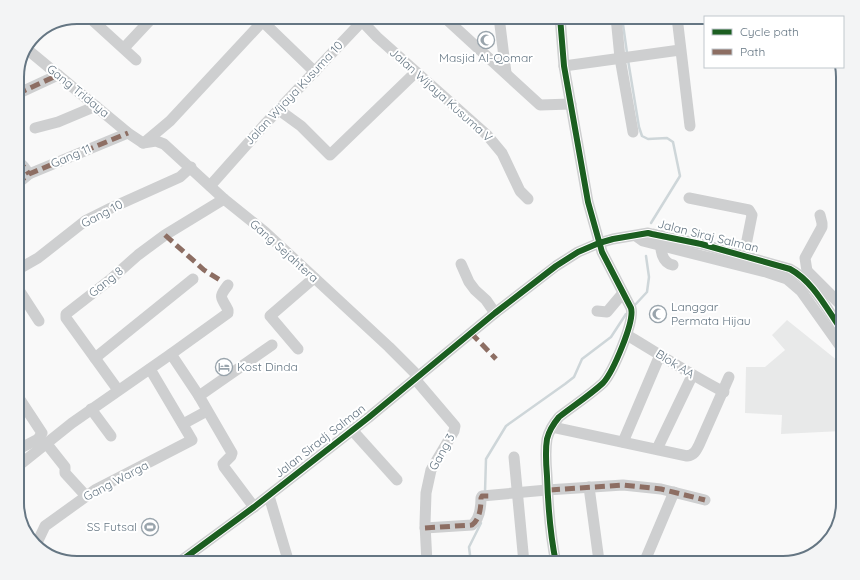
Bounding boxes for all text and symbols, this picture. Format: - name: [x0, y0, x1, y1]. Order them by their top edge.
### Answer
- legend: [704, 16, 844, 68]
- text: Cycle path: [740, 24, 799, 39]
- mosque icon: Masjid Al-Qomar: [476, 30, 496, 50]
- street label: Jalan Wijaya Kusuma 10: [242, 38, 346, 148]
- text: Path: [740, 44, 765, 59]
- street label: Jalan Wijaya Kusuma V: [387, 45, 496, 145]
- place label: Masjid Al-Qomar: [439, 50, 533, 65]
- street label: Gang Tridaya: [44, 61, 113, 120]
- street label: Gang 11: [48, 140, 93, 171]
- street label: Gang 10: [78, 196, 125, 231]
- street label: Gang Sejahtera: [247, 216, 322, 285]
- street label: Jalan Siraj Salman: [656, 216, 760, 255]
- street label: Gang 8: [85, 263, 126, 300]
- place label: Langgar Permata Hijau: [671, 299, 751, 328]
- mosque icon: Langgar Permata Hijau: [648, 304, 668, 324]
- street label: Blok AA: [653, 346, 698, 381]
- hotel icon: Kost Dinda: [214, 357, 234, 377]
- place label: Kost Dinda: [237, 359, 298, 374]
- street label: Jalan Siradj Salman: [271, 400, 368, 481]
- street label: Gang 3: [425, 431, 458, 473]
- street label: Gang Warga: [81, 457, 151, 504]
- sports icon: SS Futsal: [140, 517, 160, 537]
- place label: SS Futsal: [87, 519, 137, 534]

